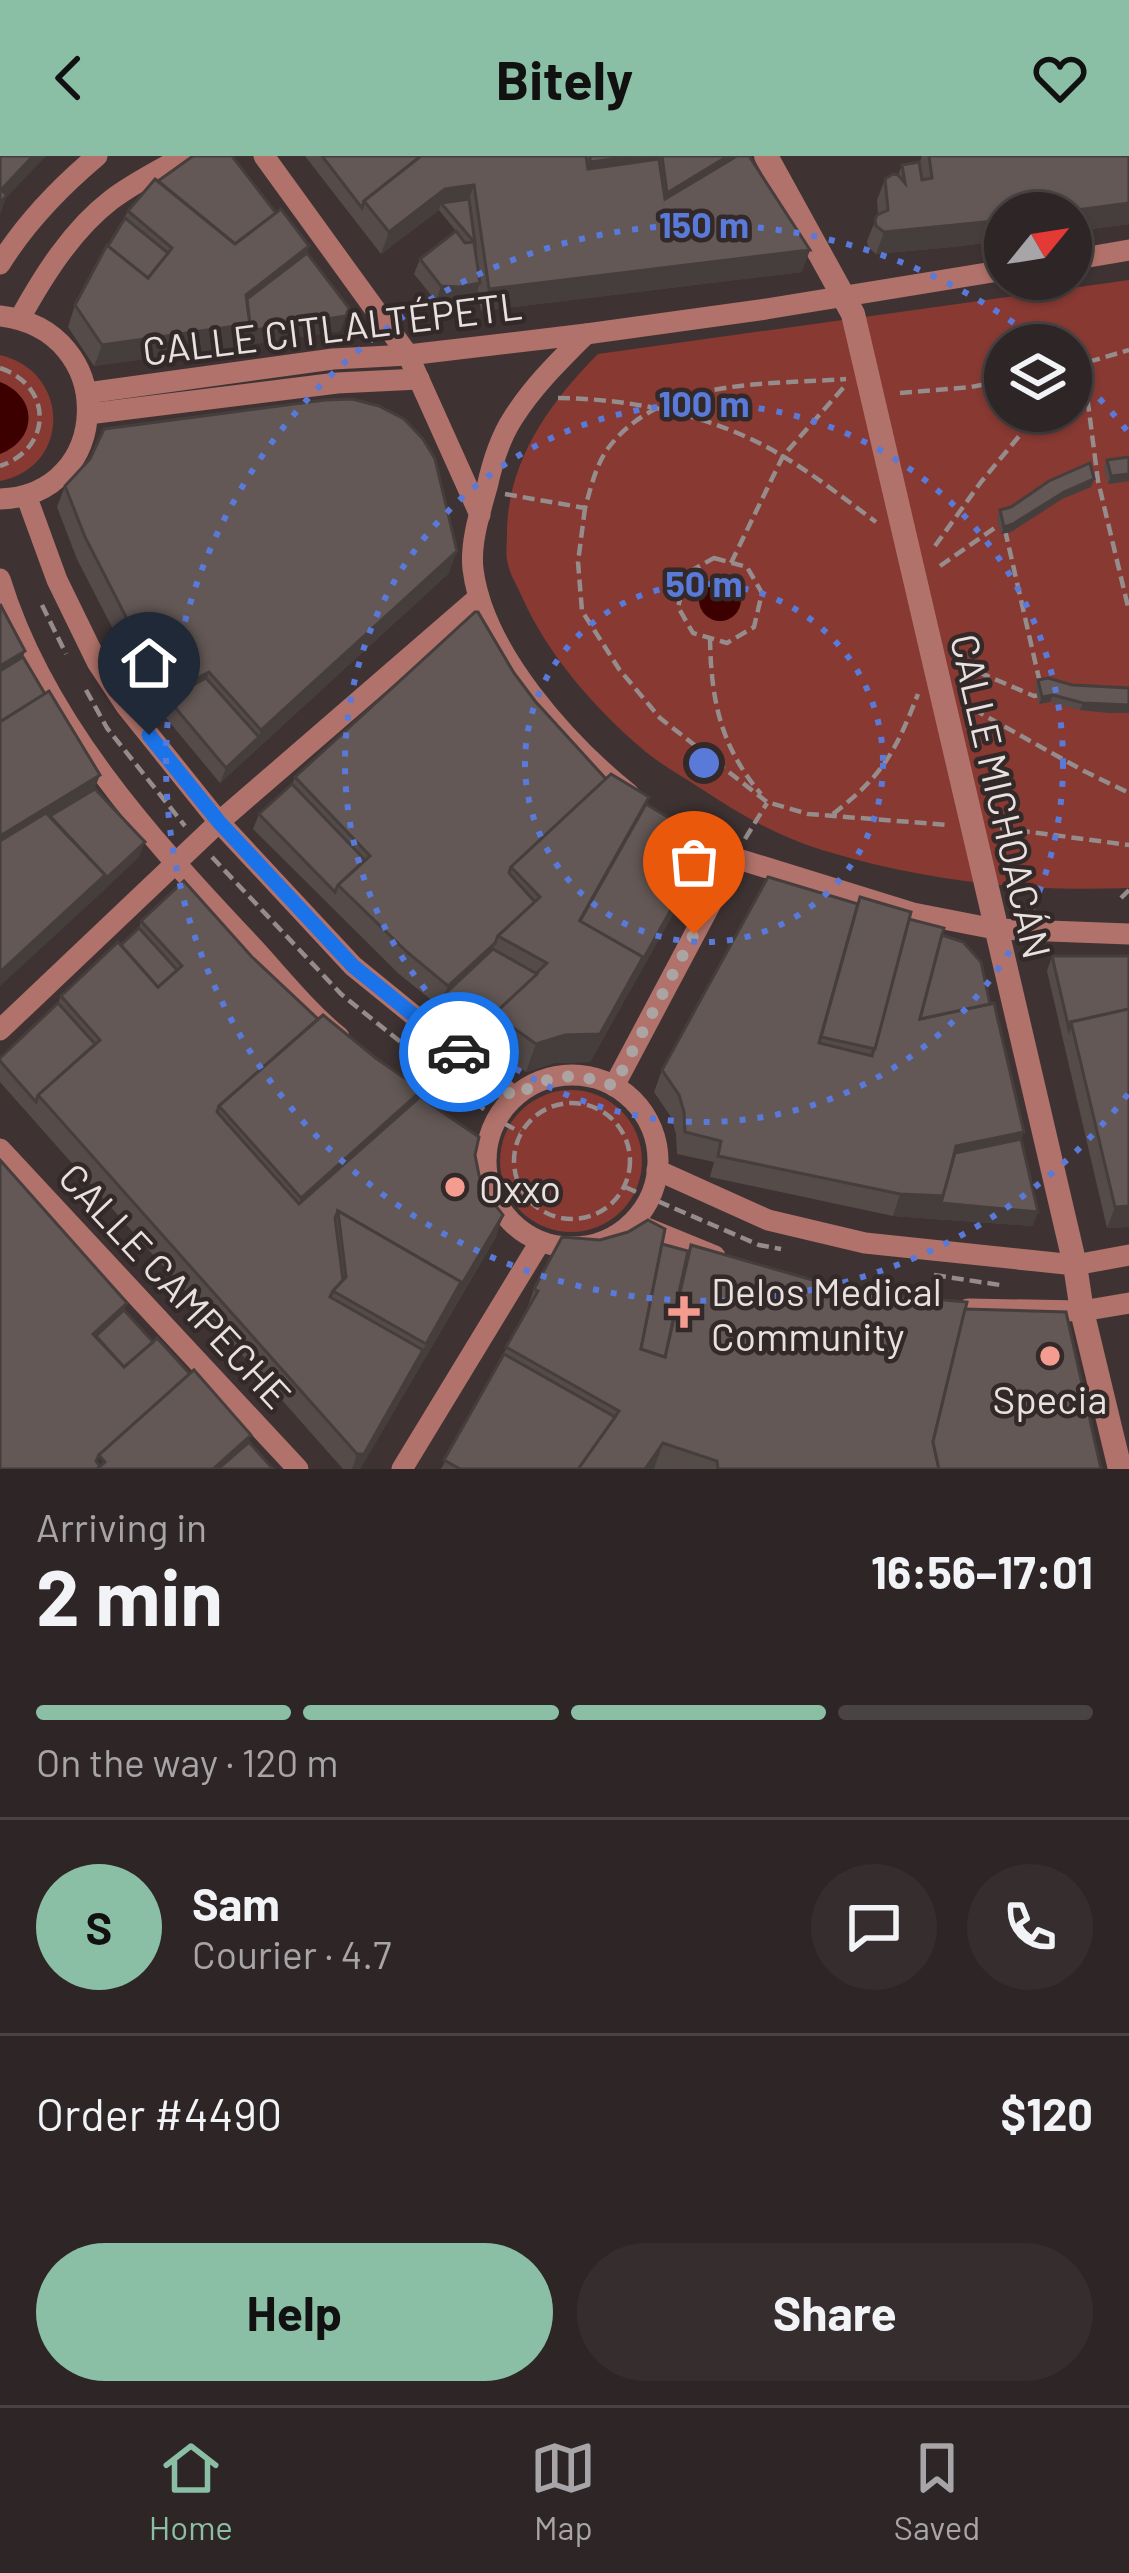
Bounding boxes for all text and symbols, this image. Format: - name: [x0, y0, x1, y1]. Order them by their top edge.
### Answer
- icon: back: [36, 45, 102, 111]
- icon: heart: [1027, 45, 1093, 111]
- text: Bitely: [496, 46, 633, 111]
- north arrow: [984, 192, 1092, 300]
- map controls: [984, 192, 1092, 432]
- text: 150 m: [659, 202, 749, 245]
- street label: CALLE CITLALTÉPETL: [140, 280, 524, 374]
- button: layers: [984, 324, 1092, 432]
- text: 100 m: [658, 381, 750, 424]
- text: 50 m: [665, 561, 743, 604]
- pin: [98, 612, 200, 735]
- street label: CALLE MICHOACÁN: [942, 629, 1062, 963]
- icon: home: [116, 630, 182, 696]
- centre of rings: [683, 742, 725, 784]
- pin: [643, 811, 745, 934]
- icon: bag: [661, 829, 727, 895]
- courier: [399, 992, 519, 1112]
- icon: car: [426, 1019, 492, 1085]
- street label: CALLE CAMPECHE: [50, 1153, 302, 1417]
- place label: Oxxo: [479, 1164, 561, 1211]
- marker: Oxxo: [442, 1174, 468, 1200]
- place label: Delos Medical Community: [711, 1267, 942, 1359]
- marker: Delos Medical Community: [668, 1296, 700, 1328]
- marker: Specia: [1037, 1343, 1063, 1369]
- place label: Specia: [993, 1375, 1107, 1422]
- text: Arriving in: [36, 1503, 207, 1550]
- text: 16:56–17:01: [871, 1544, 1093, 1598]
- text: 2 min: [36, 1548, 223, 1642]
- text: On the way · 120 m: [36, 1738, 338, 1785]
- button: chat: [811, 1864, 937, 1990]
- button: phone: [967, 1864, 1093, 1990]
- text: Sam: [192, 1876, 280, 1930]
- text: S: [86, 1900, 112, 1954]
- text: Courier · 4.7: [192, 1930, 392, 1977]
- text: Order #4490: [36, 2086, 282, 2140]
- text: $120: [1000, 2086, 1093, 2140]
- button: Help: [36, 2243, 553, 2381]
- button: Share: [577, 2243, 1093, 2381]
- tab: Home: [149, 2435, 233, 2547]
- tab: Map: [530, 2435, 596, 2547]
- tab: Saved: [894, 2435, 980, 2547]

